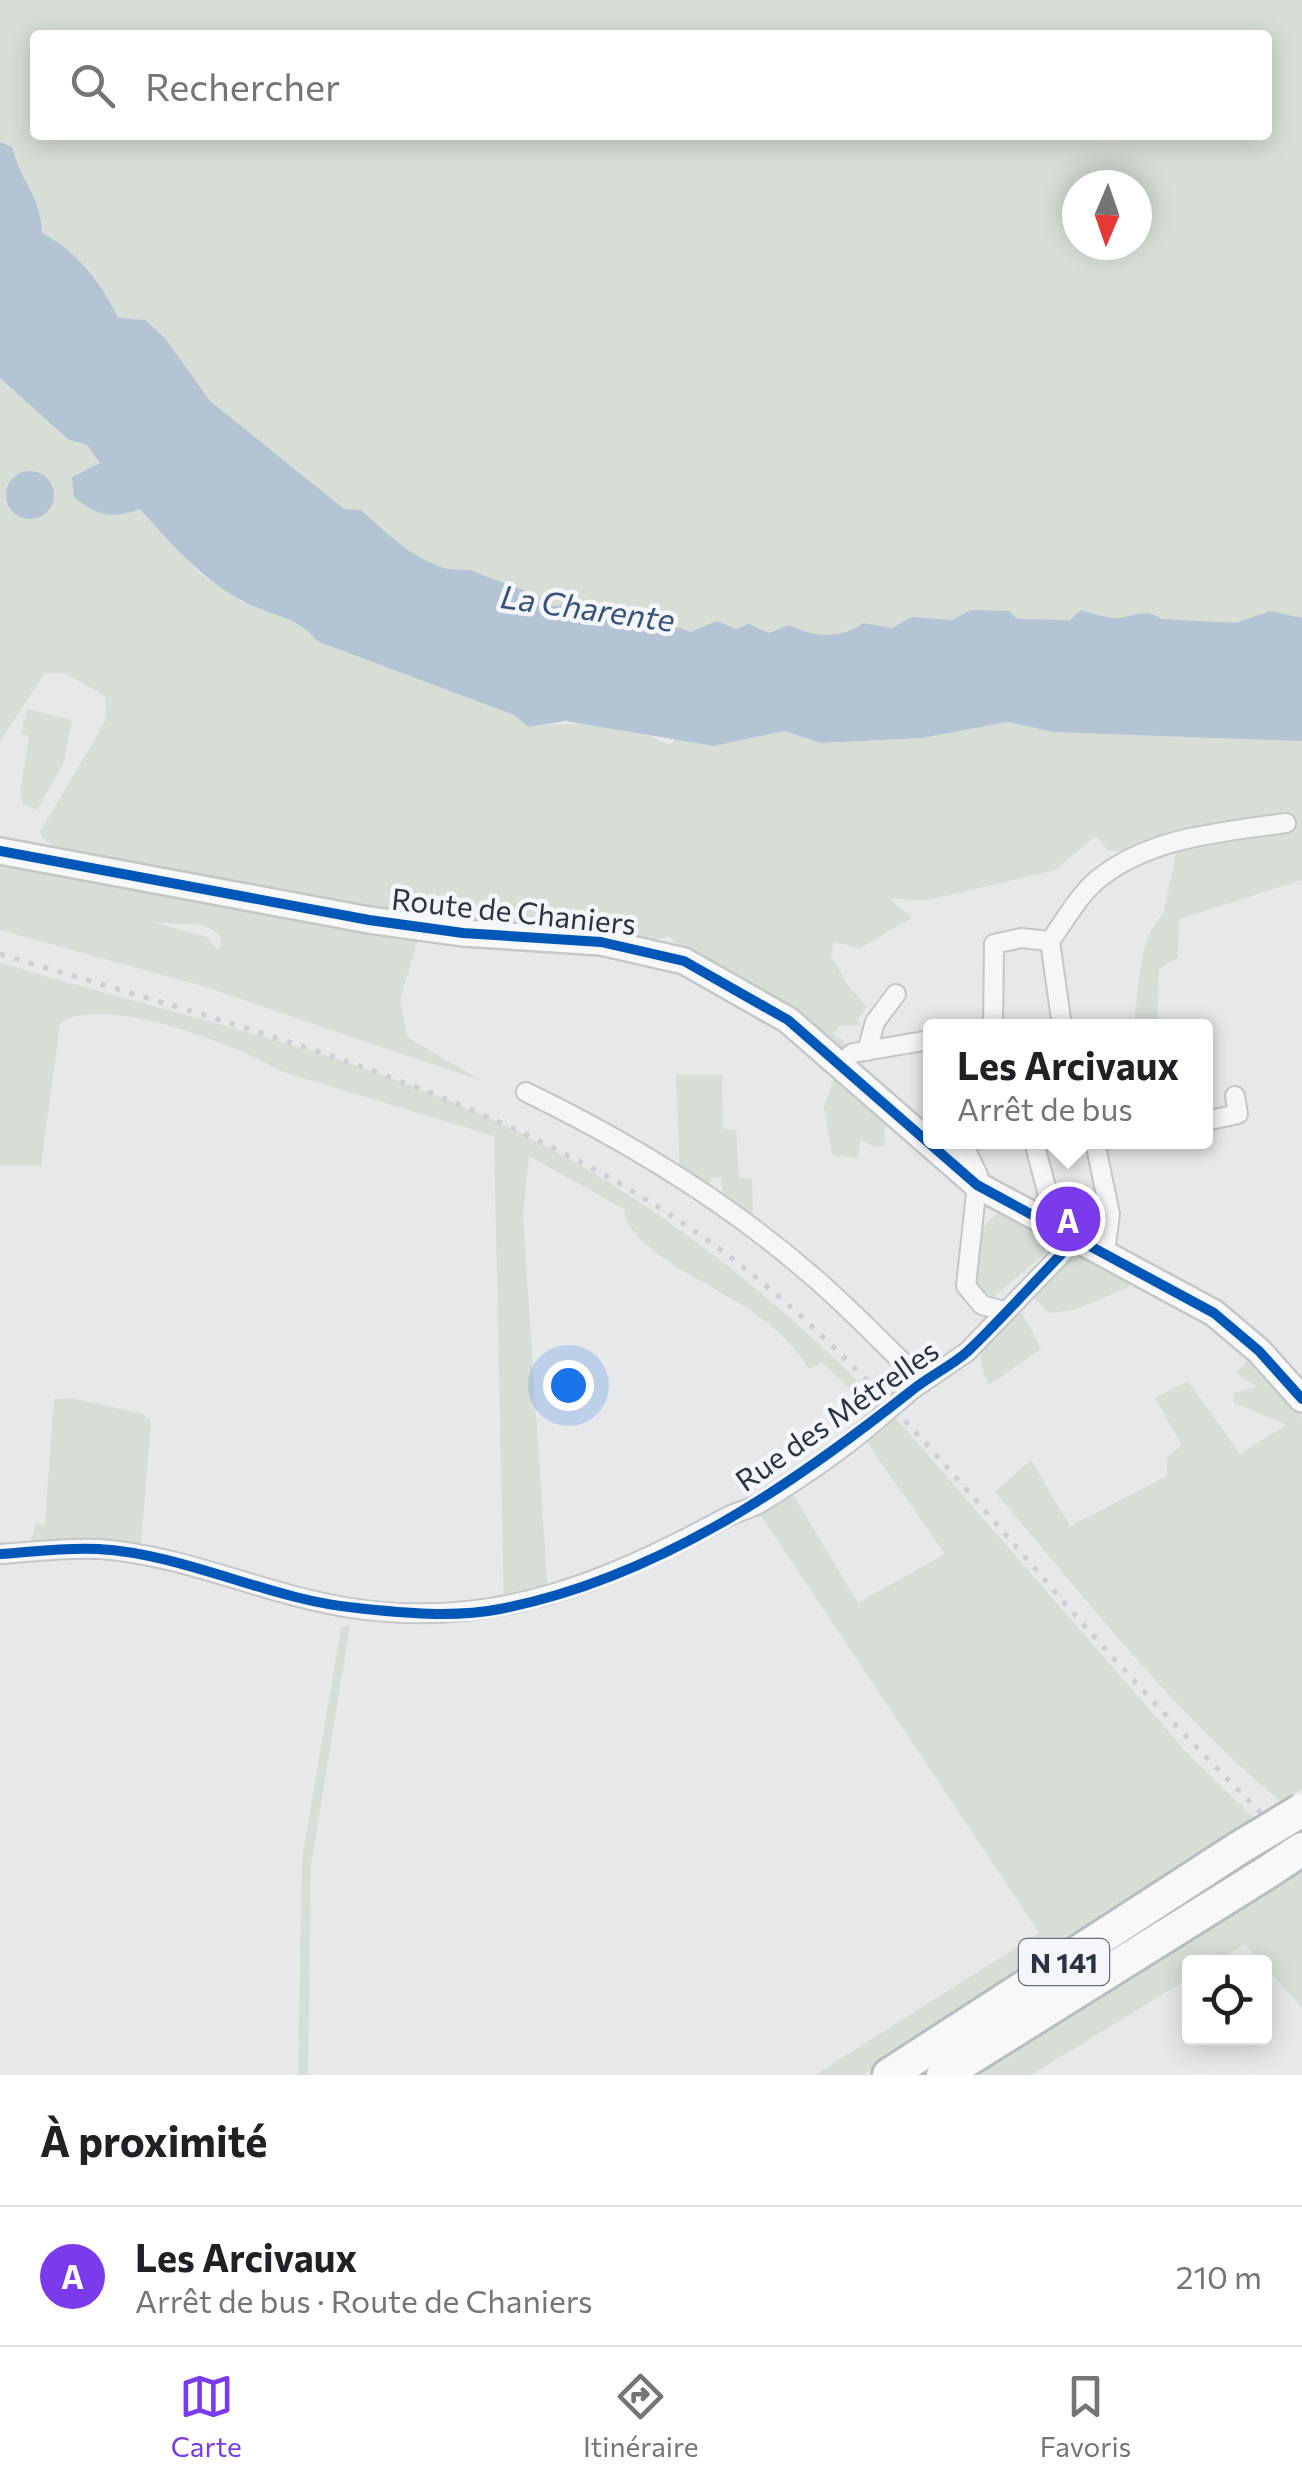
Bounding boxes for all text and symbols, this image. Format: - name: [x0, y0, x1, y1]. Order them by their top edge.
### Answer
- search box: [30, 30, 1272, 140]
- icon: search: [65, 58, 120, 113]
- text: Rechercher: [145, 62, 340, 109]
- north arrow: [1062, 170, 1152, 260]
- water label: La Charente: [498, 575, 678, 639]
- street label: Route de Chaniers: [390, 879, 638, 941]
- popup: [923, 1019, 1213, 1149]
- text: Les Arcivaux: [957, 1041, 1179, 1088]
- text: Arrêt de bus: [957, 1088, 1133, 1128]
- pin: A: [1036, 1182, 1100, 1256]
- street label: Rue des Métrelles: [727, 1330, 945, 1498]
- your location: [543, 1360, 594, 1411]
- road number: N 141: [1019, 1939, 1109, 1985]
- map controls: [1182, 1955, 1272, 2045]
- button: locate: [1182, 1955, 1272, 2045]
- text: À proximité: [40, 2114, 267, 2166]
- text: Les Arcivaux: [135, 2233, 357, 2280]
- text: A: [61, 2256, 84, 2296]
- text: 210 m: [1176, 2256, 1262, 2296]
- text: Arrêt de bus · Route de Chaniers: [135, 2280, 593, 2320]
- tab: Carte: [171, 2369, 242, 2463]
- tab: Itinéraire: [583, 2369, 699, 2463]
- tab: Favoris: [1040, 2369, 1131, 2463]

